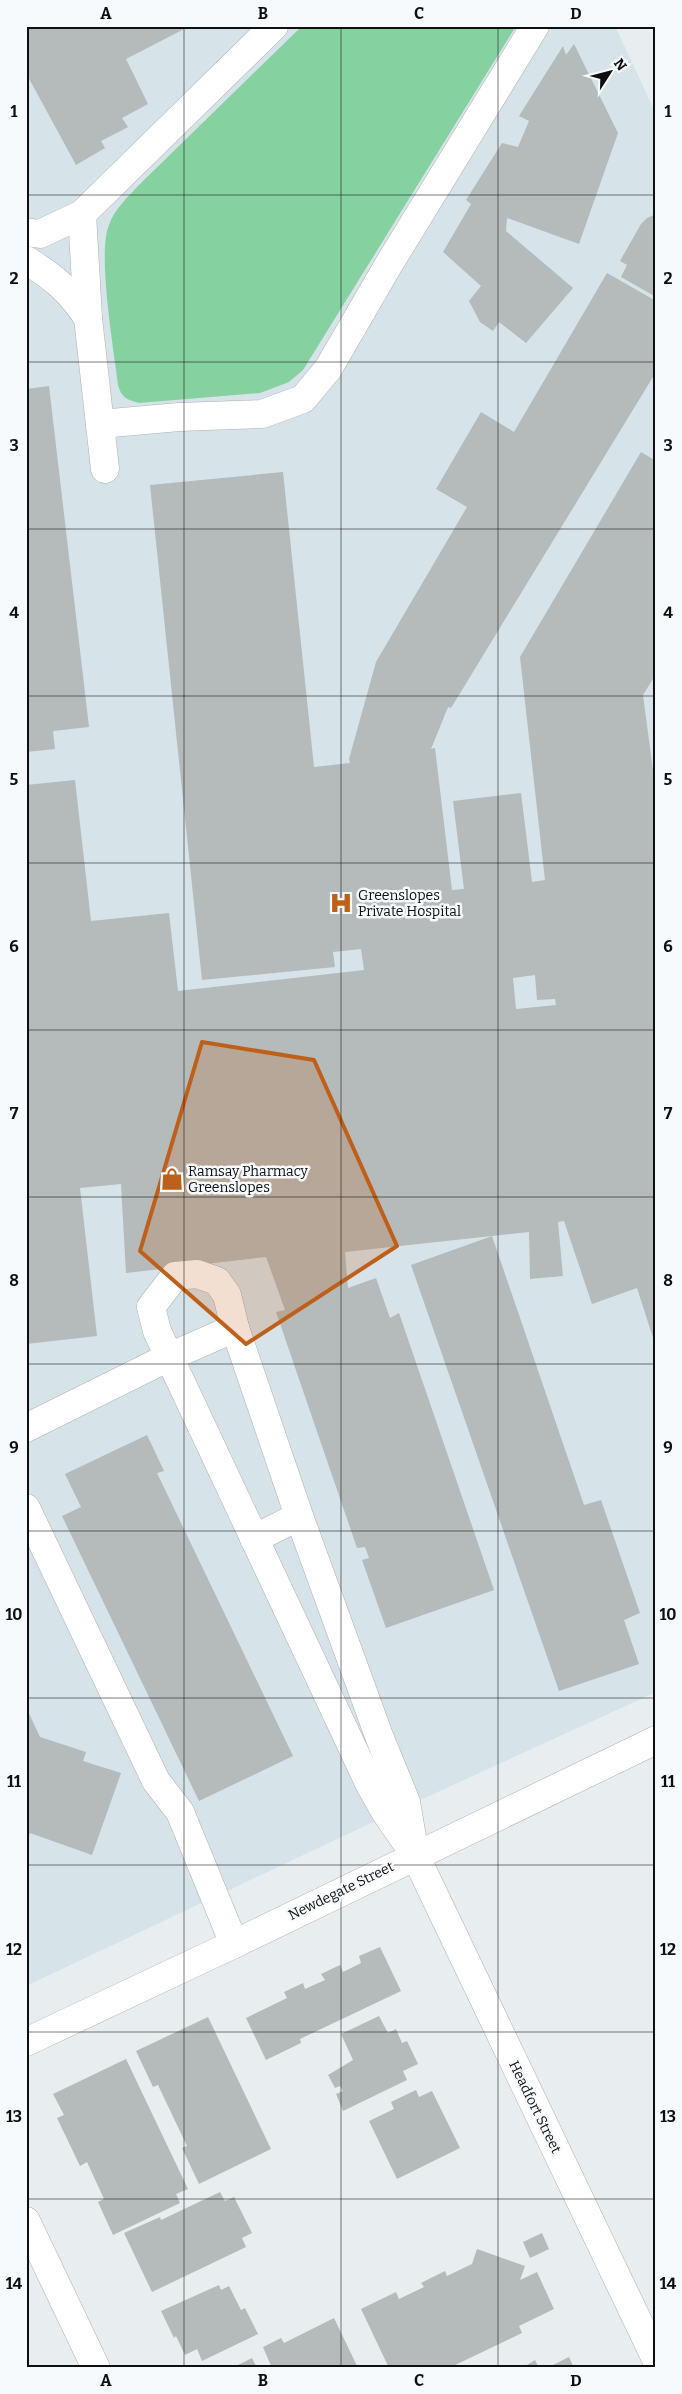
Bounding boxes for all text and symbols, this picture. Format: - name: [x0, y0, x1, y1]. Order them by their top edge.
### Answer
- text: A: [100, 4, 112, 23]
- text: B: [258, 4, 268, 23]
- text: C: [414, 4, 424, 23]
- text: D: [570, 4, 582, 23]
- north arrow: [584, 48, 634, 98]
- text: N: [610, 55, 630, 74]
- text: 1: [11, 102, 18, 121]
- text: 1: [665, 102, 672, 121]
- text: 2: [9, 269, 19, 288]
- text: 2: [663, 269, 673, 288]
- text: 3: [9, 436, 19, 455]
- text: 3: [663, 436, 673, 455]
- text: 4: [9, 603, 19, 622]
- text: 4: [663, 603, 673, 622]
- text: 5: [10, 770, 19, 789]
- text: 5: [664, 770, 673, 789]
- place label: Greenslopes Private Hospital: [358, 887, 461, 920]
- hospital icon: Greenslopes Private Hospital: [328, 890, 354, 916]
- text: 6: [9, 937, 19, 956]
- text: 6: [663, 937, 673, 956]
- text: 7: [10, 1104, 19, 1123]
- text: 7: [664, 1104, 673, 1123]
- place label: Ramsay Pharmacy Greenslopes: [188, 1163, 309, 1196]
- shop icon: Ramsay Pharmacy Greenslopes: [159, 1166, 185, 1192]
- text: 8: [9, 1271, 19, 1290]
- text: 8: [663, 1271, 673, 1290]
- text: 9: [9, 1438, 19, 1457]
- text: 9: [663, 1438, 673, 1457]
- text: 10: [5, 1605, 23, 1624]
- text: 10: [659, 1605, 677, 1624]
- text: 11: [7, 1772, 21, 1791]
- text: 11: [661, 1772, 675, 1791]
- street label: Newdegate Street: [285, 1858, 397, 1924]
- text: 12: [6, 1940, 22, 1959]
- text: 12: [660, 1940, 676, 1959]
- street label: Headfort Street: [505, 2058, 565, 2156]
- text: 13: [6, 2107, 22, 2126]
- text: 13: [660, 2107, 676, 2126]
- text: 14: [6, 2274, 23, 2293]
- text: 14: [660, 2274, 677, 2293]
- text: A: [100, 2371, 112, 2390]
- text: B: [258, 2371, 268, 2390]
- text: C: [414, 2371, 424, 2390]
- text: D: [570, 2371, 582, 2390]

